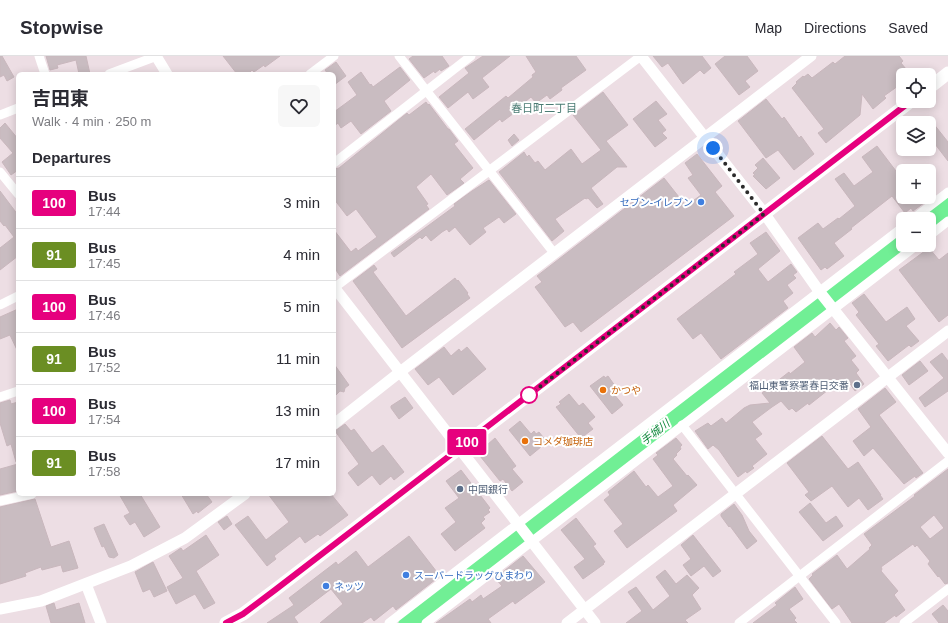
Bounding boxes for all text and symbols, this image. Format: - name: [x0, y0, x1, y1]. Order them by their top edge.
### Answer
- text: Stopwise: [20, 17, 103, 38]
- text: Map: [755, 20, 782, 36]
- text: Directions: [804, 20, 866, 36]
- text: Saved: [888, 20, 928, 36]
- map controls: [896, 68, 936, 252]
- button: locate: [896, 68, 936, 108]
- button: heart: [278, 85, 320, 127]
- text: 吉田東: [32, 88, 89, 109]
- district label: 春日町二丁目: [511, 102, 577, 114]
- text: Walk · 4 min · 250 m: [32, 114, 151, 129]
- button: layers: [896, 116, 936, 156]
- your location: [703, 138, 723, 158]
- text: Departures: [32, 149, 111, 166]
- button: +: [896, 164, 936, 204]
- text: Bus: [88, 187, 116, 204]
- text: 3 min: [283, 194, 320, 211]
- text: 100: [42, 195, 66, 211]
- place label: セブン-イレブン: [620, 197, 693, 208]
- marker: セブン-イレブン: [696, 197, 706, 207]
- text: 17:44: [88, 204, 121, 219]
- button: −: [896, 212, 936, 252]
- text: Bus: [88, 239, 116, 256]
- text: 4 min: [283, 246, 320, 263]
- text: 91: [46, 247, 62, 263]
- text: 17:45: [88, 256, 121, 271]
- text: Bus: [88, 291, 116, 308]
- text: 5 min: [283, 298, 320, 315]
- text: 100: [42, 299, 66, 315]
- text: 17:46: [88, 308, 121, 323]
- text: Bus: [88, 343, 116, 360]
- text: 11 min: [276, 350, 320, 367]
- text: 91: [46, 351, 62, 367]
- text: 17:52: [88, 360, 121, 375]
- place label: 福山東警察署春日交番: [749, 380, 849, 391]
- marker: 福山東警察署春日交番: [852, 380, 862, 390]
- marker: かつや: [598, 385, 608, 395]
- place label: かつや: [611, 385, 641, 396]
- unlabelled marker: [520, 386, 538, 404]
- text: Bus: [88, 395, 116, 412]
- text: 13 min: [275, 402, 320, 419]
- text: 100: [42, 403, 66, 419]
- text: 17:54: [88, 412, 121, 427]
- water label: 手城川: [638, 416, 672, 447]
- line badge: 100: [444, 429, 490, 455]
- text: 100: [455, 434, 479, 450]
- marker: コメダ珈琲店: [520, 436, 530, 446]
- place label: コメダ珈琲店: [533, 436, 593, 447]
- text: Bus: [88, 447, 116, 464]
- text: 17 min: [275, 454, 320, 471]
- text: 91: [46, 455, 62, 471]
- text: 17:58: [88, 464, 121, 479]
- marker: 中国銀行: [455, 484, 465, 494]
- place label: 中国銀行: [468, 484, 508, 495]
- marker: スーパードラッグひまわり: [401, 570, 411, 580]
- place label: スーパードラッグひまわり: [414, 570, 534, 581]
- marker: ネッツ: [321, 581, 331, 591]
- place label: ネッツ: [334, 581, 364, 592]

